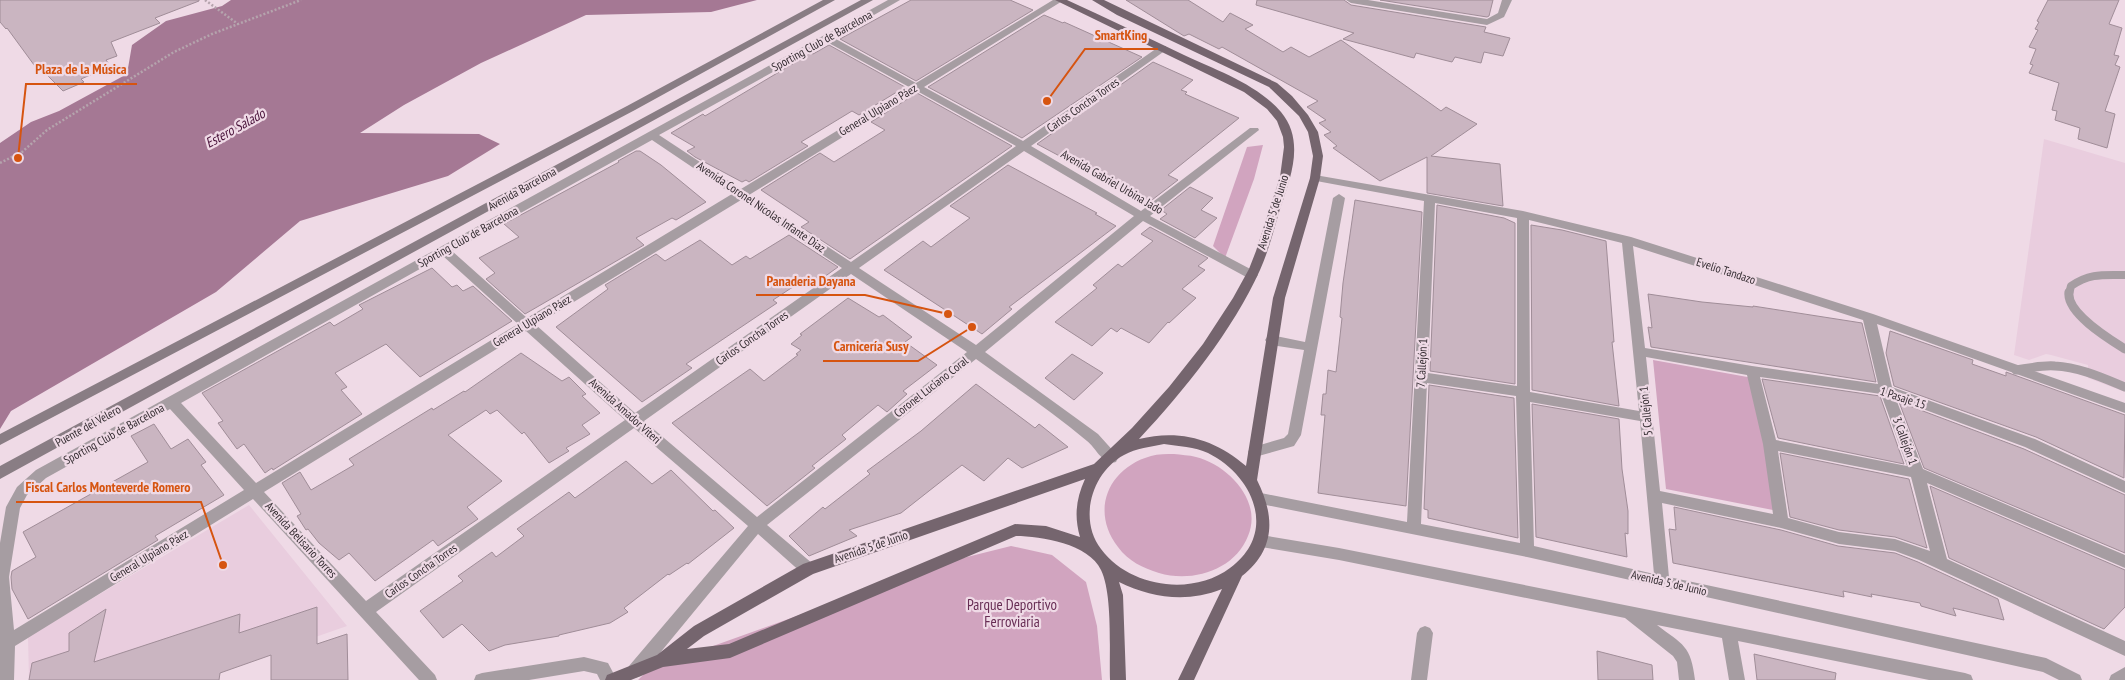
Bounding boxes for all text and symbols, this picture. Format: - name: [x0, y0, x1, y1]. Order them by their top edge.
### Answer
- street label: Sporting Club de Barcelona: [769, 7, 875, 74]
- callout: SmartKing: [1085, 20, 1158, 49]
- text: SmartKing: [1095, 26, 1147, 44]
- callout: Plaza de la Música: [26, 55, 137, 84]
- text: Plaza de la Música: [35, 60, 127, 78]
- street label: Carlos Concha Torres: [1044, 74, 1122, 135]
- street label: General Ulpiano Páez: [836, 80, 920, 139]
- water label: Estero Salado: [202, 104, 269, 152]
- street label: Avenida Gabriel Urbina Jado: [1059, 146, 1166, 217]
- street label: Avenida Coronel Nicolas Infante Diaz: [694, 158, 829, 255]
- street label: Avenida Barcelona: [485, 163, 559, 214]
- street label: Avenida 5 de Junio: [1253, 173, 1292, 251]
- street label: Sporting Club de Barcelona: [415, 203, 521, 270]
- street label: Evelio Tandazo: [1695, 254, 1758, 287]
- callout: Panaderia Dayana: [756, 266, 865, 295]
- text: Panaderia Dayana: [766, 272, 856, 290]
- street label: General Ulpiano Páez: [490, 291, 574, 350]
- street label: Carlos Concha Torres: [713, 307, 791, 368]
- callout: Carnicería Susy: [823, 332, 918, 361]
- text: Carnicería Susy: [833, 337, 909, 355]
- street label: 7 Callejón 1: [1413, 338, 1430, 388]
- street label: Coronel Luciano Coral: [890, 353, 971, 420]
- street label: Avenida Amador Viteri: [586, 374, 664, 447]
- street label: 1 Pasaje 15: [1878, 383, 1928, 412]
- street label: 5 Callejón 1: [1635, 386, 1656, 437]
- street label: Sporting Club de Barcelona: [61, 400, 167, 467]
- street label: Puente del Velero: [52, 401, 123, 450]
- street label: 3 Callejón 1: [1890, 415, 1921, 467]
- callout: Fiscal Carlos Monteverde Romero: [16, 473, 201, 502]
- text: Fiscal Carlos Monteverde Romero: [25, 478, 191, 496]
- street label: Avenida Belisario Torres: [262, 499, 340, 581]
- street label: General Ulpiano Páez: [107, 526, 191, 585]
- street label: Avenida 5 de Junio: [832, 527, 910, 566]
- street label: Carlos Concha Torres: [382, 540, 460, 601]
- street label: Avenida 5 de Junio: [1630, 567, 1708, 598]
- park label: Parque Deportivo Ferroviaria: [967, 595, 1057, 631]

